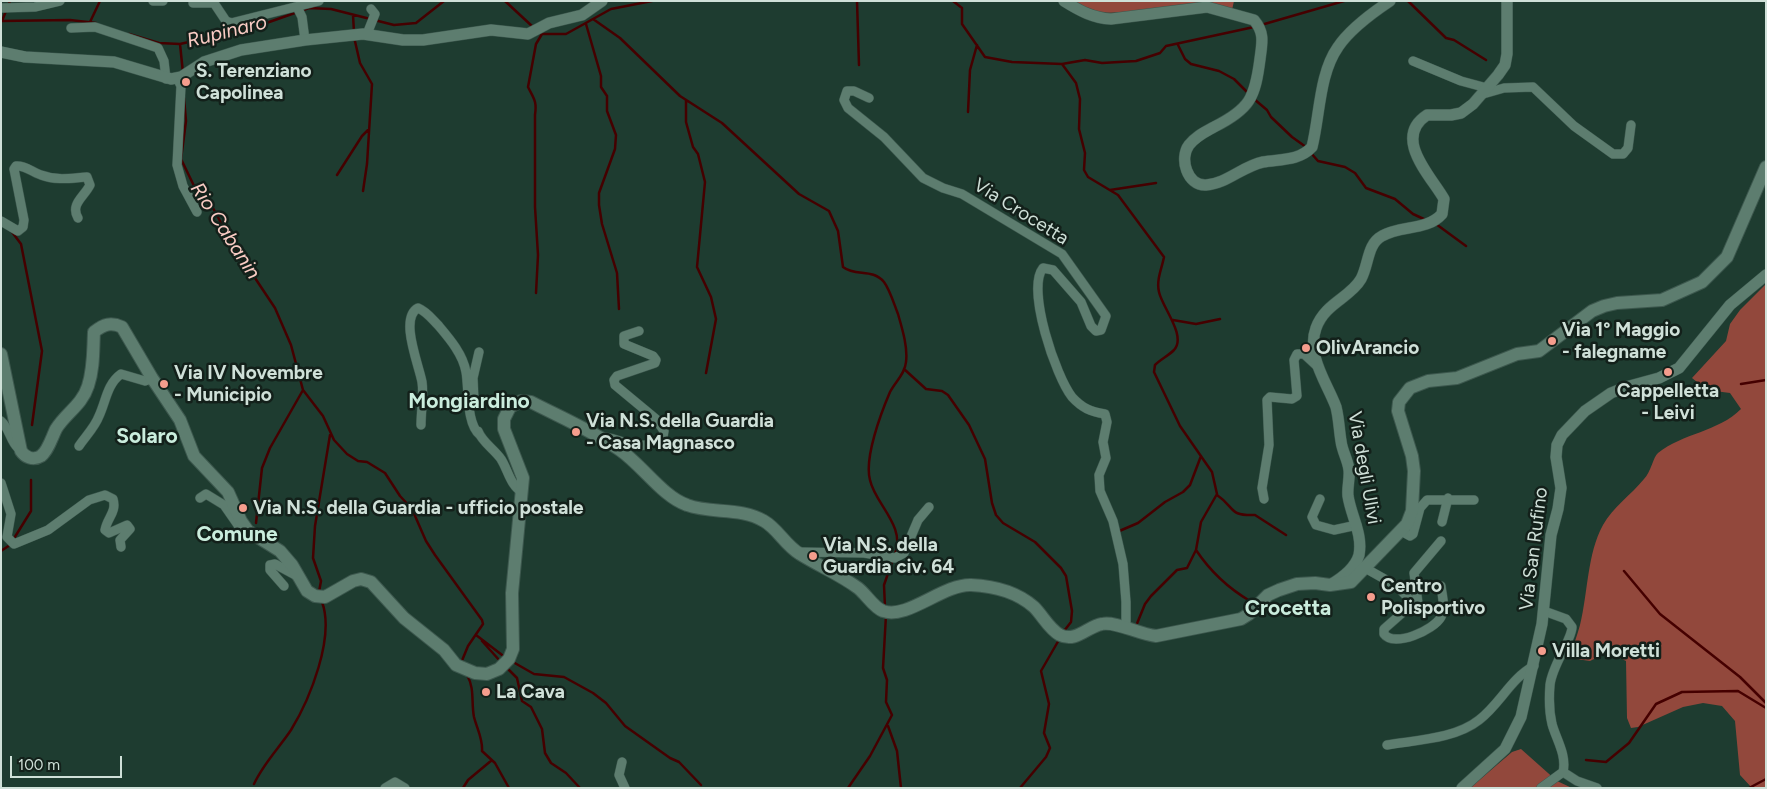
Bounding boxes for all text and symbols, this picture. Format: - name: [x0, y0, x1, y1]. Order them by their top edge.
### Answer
- water label: Rupinaro: [185, 10, 269, 54]
- place label: S. Terenziano Capolinea: [196, 60, 312, 104]
- marker: S. Terenziano Capolinea: [180, 76, 192, 88]
- street label: Via Crocetta: [969, 174, 1073, 250]
- water label: Rio Cabanin: [185, 178, 265, 284]
- place label: Via 1° Maggio - falegname: [1562, 319, 1680, 363]
- marker: Via 1° Maggio - falegname: [1546, 335, 1558, 347]
- place label: OlivArancio: [1316, 337, 1419, 359]
- marker: OlivArancio: [1300, 342, 1312, 354]
- place label: Via IV Novembre - Municipio: [174, 362, 323, 406]
- marker: Cappelletta - Leivi: [1662, 366, 1674, 378]
- marker: Via IV Novembre - Municipio: [158, 378, 170, 390]
- place label: Cappelletta - Leivi: [1617, 380, 1719, 424]
- district label: Mongiardino: [408, 389, 530, 415]
- place label: Via N.S. della Guardia - Casa Magnasco: [586, 410, 774, 454]
- street label: Via degli Ulivi: [1343, 410, 1385, 526]
- district label: Solaro: [116, 424, 178, 450]
- marker: Via N.S. della Guardia - Casa Magnasco: [570, 426, 582, 438]
- street label: Via San Rufino: [1515, 486, 1553, 612]
- place label: Via N.S. della Guardia - ufficio postale: [253, 497, 584, 519]
- marker: Via N.S. della Guardia - ufficio postale: [237, 502, 249, 514]
- district label: Comune: [196, 522, 278, 548]
- place label: Via N.S. della Guardia civ. 64: [823, 534, 954, 578]
- marker: Via N.S. della Guardia civ. 64: [807, 550, 819, 562]
- place label: Centro Polisportivo: [1381, 575, 1485, 619]
- marker: Centro Polisportivo: [1365, 591, 1377, 603]
- district label: Crocetta: [1245, 596, 1331, 622]
- place label: Villa Moretti: [1552, 640, 1660, 662]
- marker: Villa Moretti: [1536, 645, 1548, 657]
- place label: La Cava: [496, 681, 565, 703]
- marker: La Cava: [480, 686, 492, 698]
- scale bar: [12, 746, 125, 778]
- text: 100 m: [18, 756, 60, 774]

